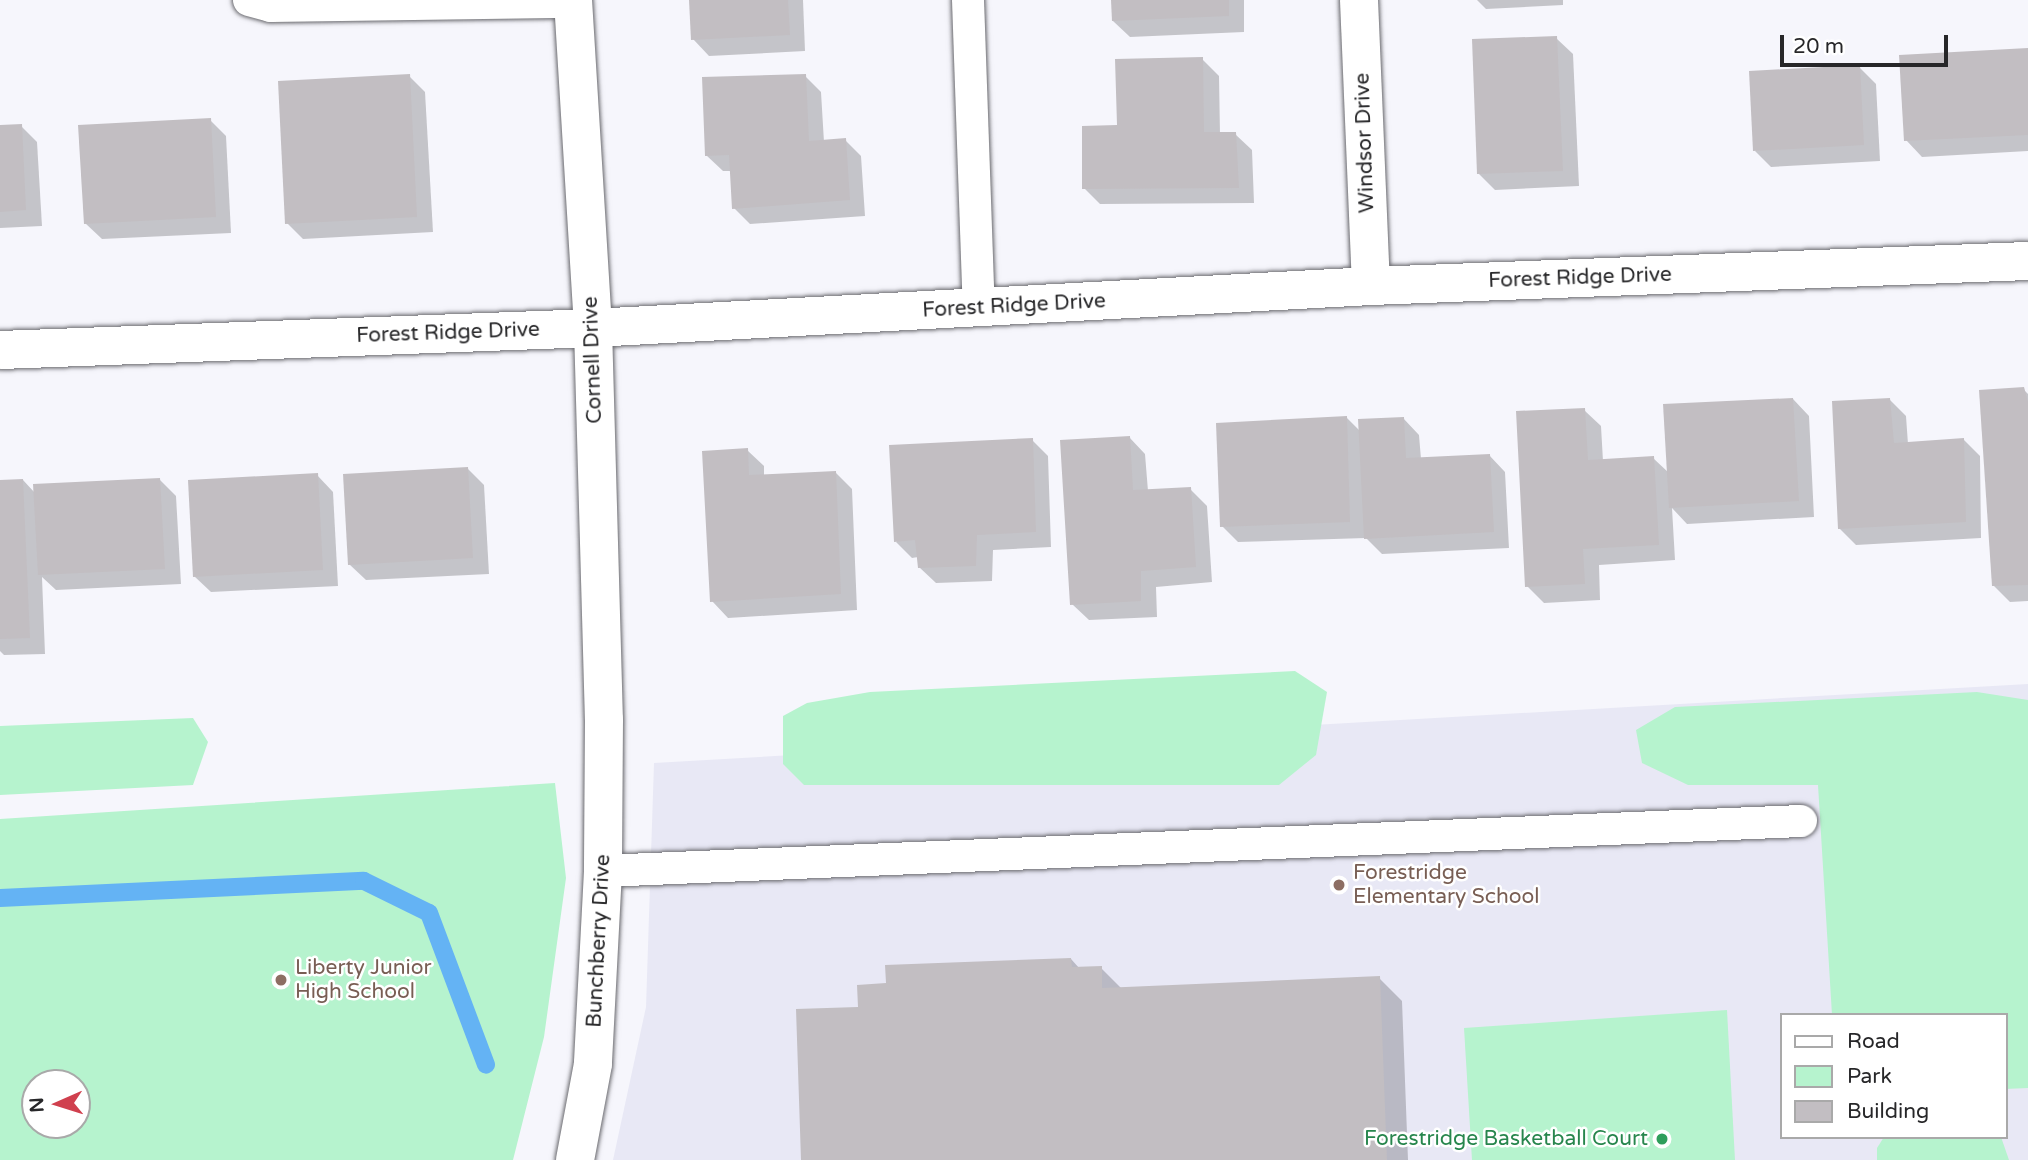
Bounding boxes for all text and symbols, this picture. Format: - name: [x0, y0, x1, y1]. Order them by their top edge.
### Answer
- scale bar: [1783, 21, 1951, 65]
- text: 20 m: [1793, 34, 1844, 59]
- street label: Windsor Drive: [1350, 72, 1380, 214]
- street label: Forest Ridge Drive: [1488, 262, 1672, 294]
- street label: Forest Ridge Drive: [922, 289, 1106, 323]
- street label: Cornell Drive: [578, 296, 608, 424]
- street label: Forest Ridge Drive: [356, 317, 540, 349]
- street label: Bunchberry Drive: [582, 854, 616, 1028]
- place label: Forestridge Elementary School: [1353, 860, 1540, 910]
- marker: Forestridge Elementary School: [1331, 877, 1347, 893]
- place label: Liberty Junior High School: [295, 955, 432, 1005]
- marker: Liberty Junior High School: [273, 972, 289, 988]
- legend: [1780, 1013, 2007, 1139]
- text: Road: [1847, 1029, 1900, 1054]
- text: Park: [1847, 1064, 1892, 1089]
- north arrow: [21, 1069, 91, 1139]
- text: N: [26, 1097, 48, 1113]
- text: Building: [1847, 1099, 1929, 1124]
- place label: Forestridge Basketball Court: [1364, 1126, 1648, 1152]
- marker: Forestridge Basketball Court: [1654, 1131, 1670, 1147]

